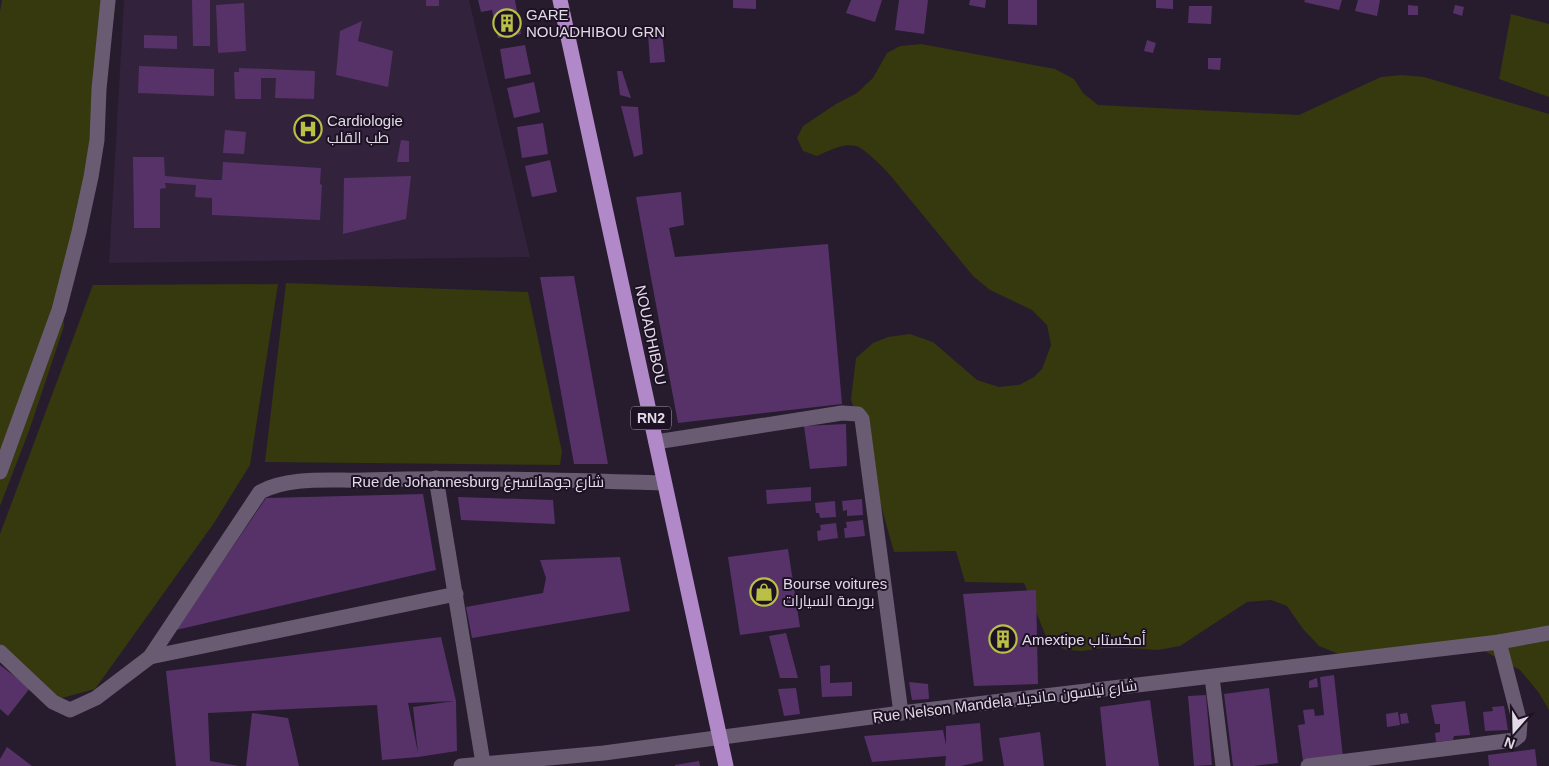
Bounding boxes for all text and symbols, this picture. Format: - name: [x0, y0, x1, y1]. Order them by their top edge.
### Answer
- place label: GARE NOUADHIBOU GRN: [526, 6, 665, 40]
- building icon: GARE NOUADHIBOU GRN: [492, 8, 522, 38]
- place label: Cardiologie طب القلب: [327, 112, 403, 146]
- hospital icon: Cardiologie طب القلب: [293, 114, 323, 144]
- street label: NOUADHIBOU: [632, 284, 670, 386]
- road number: RN2: [631, 406, 671, 429]
- street label: Rue de Johannesburg شارع جوهانسبرغ: [352, 473, 604, 493]
- place label: Bourse voitures بورصة السيارات: [783, 575, 887, 610]
- shop icon: Bourse voitures بورصة السيارات: [749, 577, 779, 607]
- building icon: Amextipe أمكستاب: [988, 624, 1018, 654]
- place label: Amextipe أمكستاب: [1022, 630, 1146, 648]
- street label: Rue Nelson Mandela شارع نيلسون مانديلا: [872, 676, 1139, 729]
- north arrow: [1489, 706, 1539, 756]
- text: N: [1502, 734, 1517, 752]

